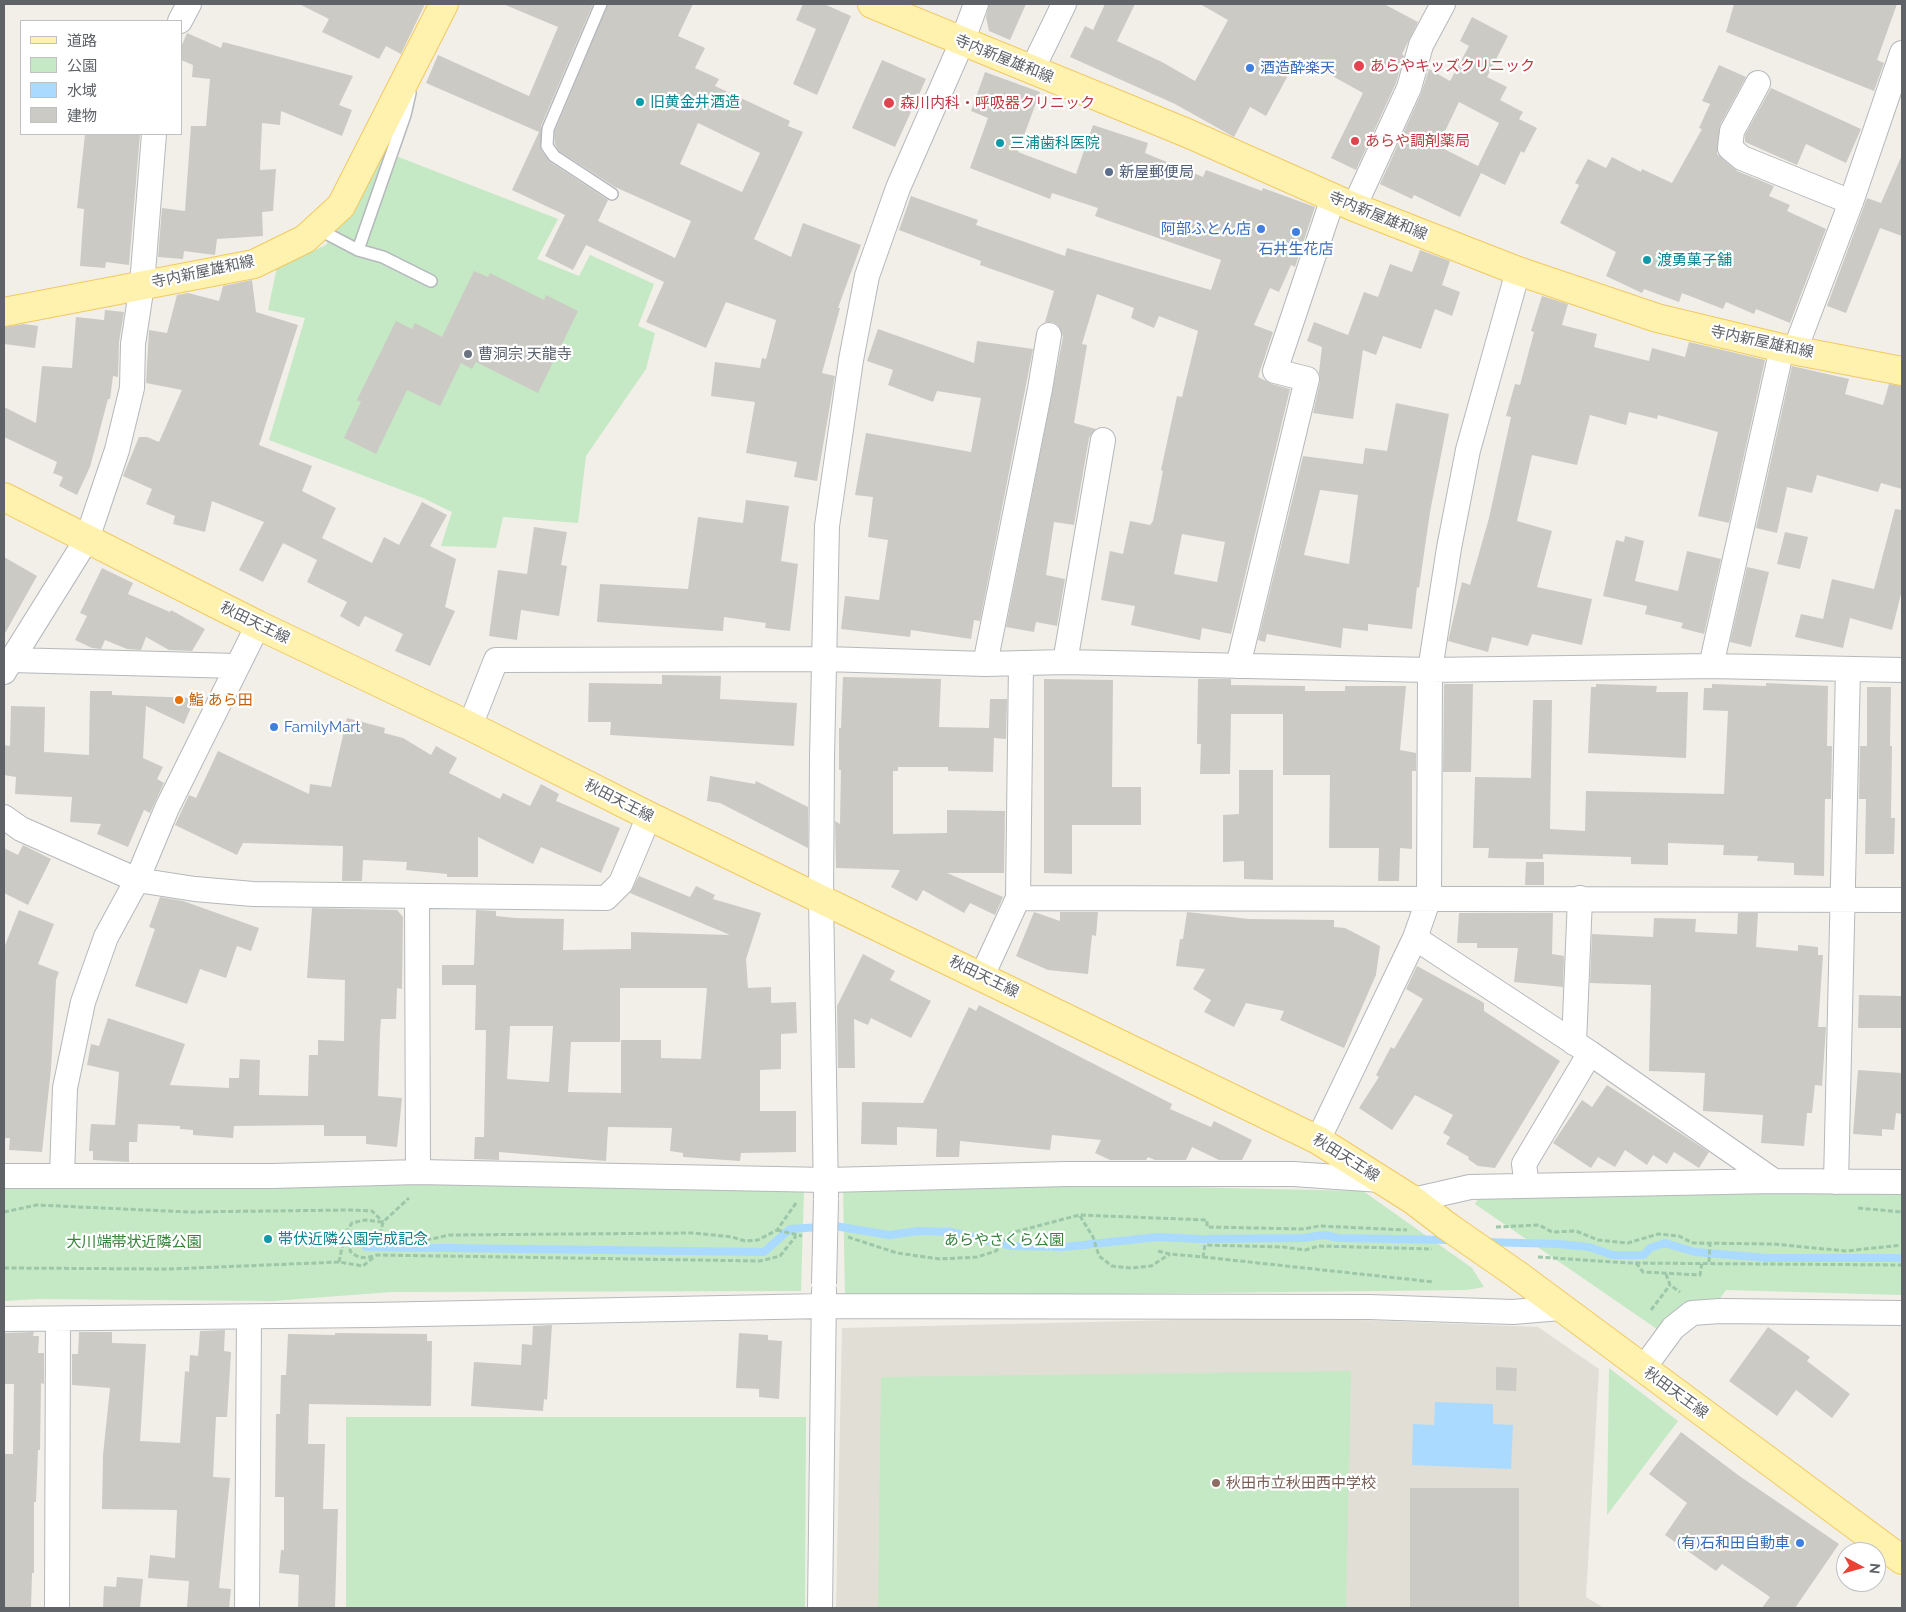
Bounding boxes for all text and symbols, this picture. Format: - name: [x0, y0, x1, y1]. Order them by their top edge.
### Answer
- legend: [20, 20, 182, 135]
- street label: 寺内新屋雄和線: [952, 31, 1056, 87]
- text: 道路: [67, 32, 97, 50]
- text: 公園: [67, 57, 97, 75]
- place label: あらやキッズクリニック: [1370, 57, 1535, 75]
- place label: 酒造酔楽天: [1260, 59, 1335, 77]
- marker: あらやキッズクリニック: [1352, 59, 1366, 73]
- marker: 酒造酔楽天: [1244, 62, 1256, 74]
- text: 水域: [67, 82, 97, 100]
- place label: 旧黄金井酒造: [650, 93, 740, 111]
- place label: 森川内科・呼吸器クリニック: [900, 94, 1095, 112]
- marker: 旧黄金井酒造: [634, 96, 646, 108]
- marker: 森川内科・呼吸器クリニック: [882, 96, 896, 110]
- text: 建物: [67, 107, 97, 125]
- place label: あらや調剤薬局: [1365, 132, 1470, 150]
- place label: 三浦歯科医院: [1010, 134, 1100, 152]
- marker: あらや調剤薬局: [1349, 135, 1361, 147]
- marker: 三浦歯科医院: [994, 137, 1006, 149]
- place label: 新屋郵便局: [1119, 163, 1194, 181]
- marker: 新屋郵便局: [1103, 166, 1115, 178]
- street label: 寺内新屋雄和線: [1326, 188, 1430, 244]
- place label: 阿部ふとん店: [1161, 220, 1251, 238]
- marker: 阿部ふとん店: [1255, 223, 1267, 235]
- marker: 石井生花店: [1290, 226, 1302, 238]
- place label: 石井生花店: [1259, 240, 1333, 258]
- place label: 渡勇菓子舗: [1657, 251, 1732, 269]
- street label: 寺内新屋雄和線: [150, 252, 256, 292]
- marker: 渡勇菓子舗: [1641, 254, 1653, 266]
- street label: 寺内新屋雄和線: [1709, 322, 1815, 362]
- place label: 曹洞宗 天龍寺: [478, 345, 572, 363]
- marker: 曹洞宗 天龍寺: [462, 348, 474, 360]
- street label: 秋田天王線: [217, 598, 293, 648]
- place label: 鮨 あら田: [189, 691, 253, 709]
- marker: 鮨 あら田: [173, 694, 185, 706]
- place label: FamilyMart: [284, 718, 361, 736]
- marker: FamilyMart: [268, 721, 280, 733]
- street label: 秋田天王線: [582, 776, 656, 826]
- street label: 秋田天王線: [946, 952, 1022, 1002]
- street label: 秋田天王線: [1309, 1130, 1383, 1186]
- place label: 帯伏近隣公園完成記念: [278, 1230, 428, 1248]
- park label: あらやさくら公園: [944, 1231, 1064, 1249]
- park label: 大川端帯状近隣公園: [67, 1233, 201, 1251]
- marker: 帯伏近隣公園完成記念: [262, 1233, 274, 1245]
- street label: 秋田天王線: [1640, 1364, 1712, 1422]
- place label: 秋田市立秋田西中学校: [1226, 1474, 1376, 1492]
- marker: 秋田市立秋田西中学校: [1210, 1477, 1222, 1489]
- place label: (有)石和田自動車: [1677, 1534, 1790, 1552]
- marker: (有)石和田自動車: [1794, 1537, 1806, 1549]
- north arrow: [1836, 1542, 1886, 1592]
- text: N: [1866, 1562, 1883, 1575]

